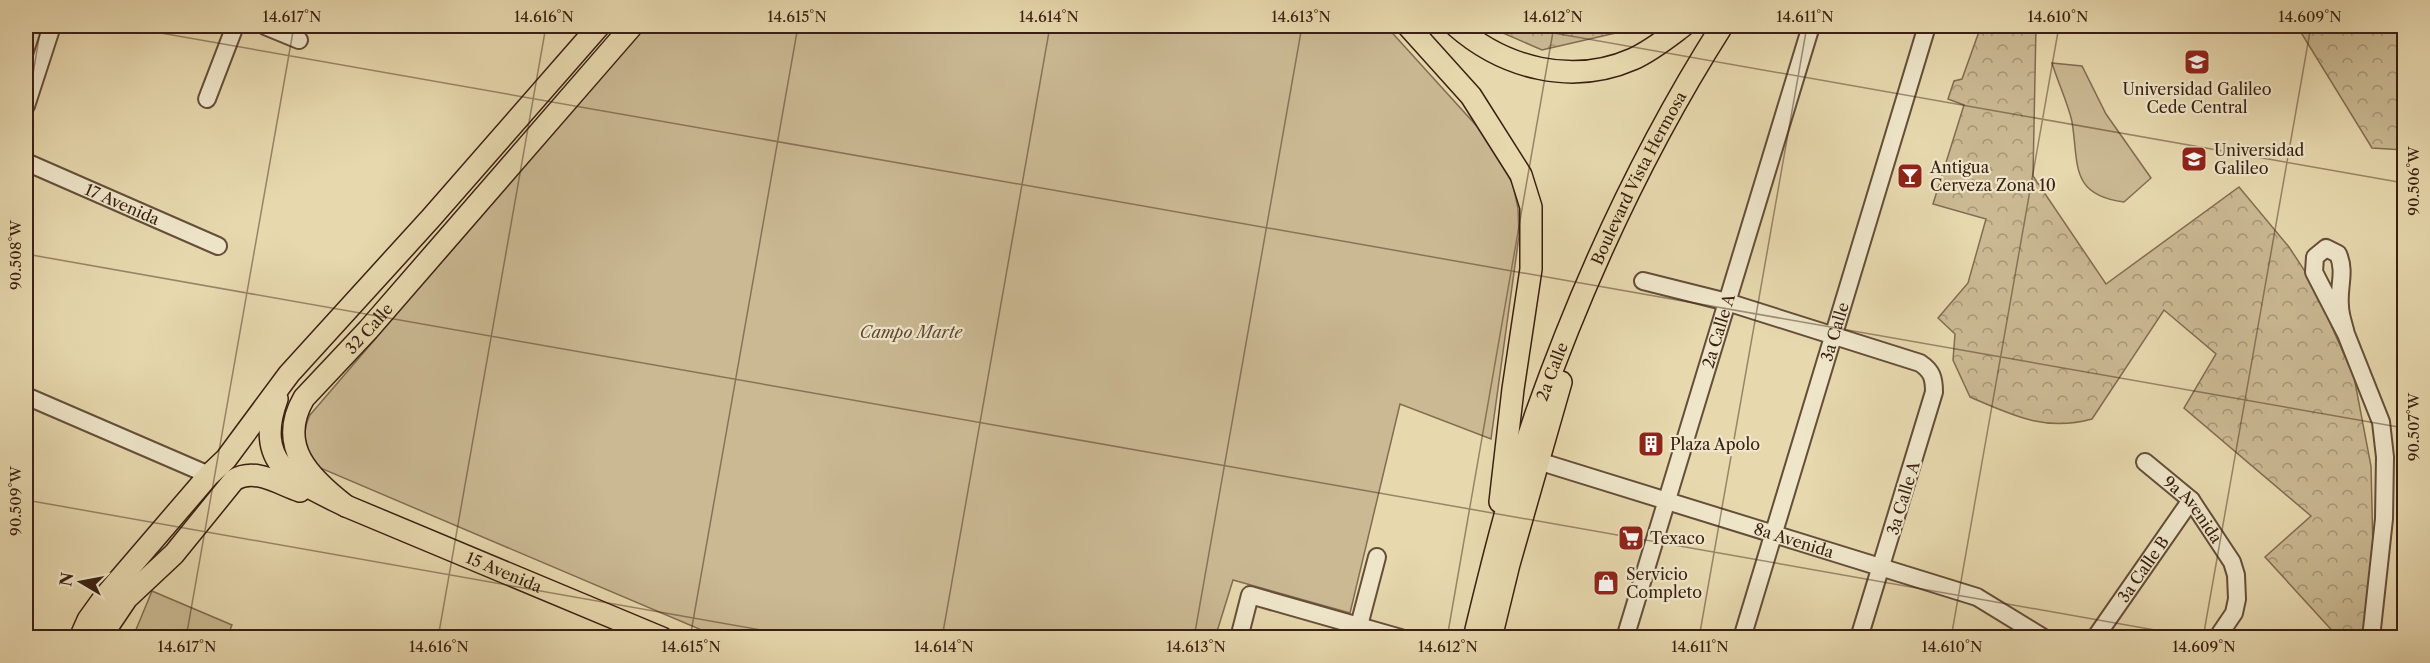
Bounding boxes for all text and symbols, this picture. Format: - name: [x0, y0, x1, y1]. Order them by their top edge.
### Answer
- text: 14.617°N: [263, 7, 321, 26]
- text: 14.616°N: [514, 7, 574, 26]
- text: 14.615°N: [767, 7, 827, 26]
- text: 14.614°N: [1019, 7, 1079, 26]
- text: 14.613°N: [1271, 7, 1331, 26]
- text: 14.612°N: [1523, 7, 1583, 26]
- text: 14.611°N: [1776, 7, 1834, 26]
- text: 14.610°N: [2028, 7, 2088, 26]
- text: 14.609°N: [2278, 7, 2342, 26]
- school or university icon: Universidad Galileo Cede Central: [2182, 47, 2212, 77]
- place label: Universidad Galileo Cede Central: [2122, 79, 2272, 117]
- street label: Boulevard Vista Hermosa: [1587, 87, 1691, 268]
- place label: Universidad Galileo: [2214, 140, 2305, 178]
- school or university icon: Universidad Galileo: [2179, 144, 2209, 174]
- text: 90.506°W: [2404, 146, 2423, 216]
- place label: Antigua Cerveza Zona 10: [1929, 157, 2056, 195]
- bar icon: Antigua Cerveza Zona 10: [1895, 161, 1925, 191]
- street label: 17 Avenida: [82, 179, 163, 229]
- text: 90.508°W: [6, 219, 25, 290]
- street label: 2a Calle A: [1698, 290, 1739, 370]
- street label: 32 Calle: [341, 299, 397, 358]
- street label: 3a Calle: [1816, 300, 1853, 364]
- park label: Campo Marte: [860, 322, 963, 342]
- street label: 2a Calle: [1532, 339, 1572, 403]
- text: 90.507°W: [2404, 392, 2423, 461]
- building icon: Plaza Apolo: [1636, 429, 1666, 459]
- place label: Plaza Apolo: [1670, 434, 1760, 454]
- street label: 3a Calle A: [1882, 458, 1924, 537]
- text: 90.509°W: [6, 466, 25, 536]
- street label: 9a Avenida: [2159, 471, 2227, 547]
- street label: 8a Avenida: [1752, 519, 1837, 562]
- supermarket icon: Texaco: [1616, 523, 1646, 553]
- place label: Texaco: [1650, 528, 1705, 548]
- street label: 3a Calle B: [2113, 532, 2173, 606]
- street label: 15 Avenida: [463, 547, 545, 597]
- north arrow: [51, 552, 111, 612]
- place label: Servicio Completo: [1626, 564, 1702, 602]
- shop icon: Servicio Completo: [1591, 568, 1621, 598]
- text: N: [55, 571, 77, 588]
- text: 14.617°N: [158, 637, 216, 656]
- text: 14.616°N: [409, 637, 469, 656]
- text: 14.615°N: [661, 637, 721, 656]
- text: 14.614°N: [914, 637, 974, 656]
- text: 14.613°N: [1166, 637, 1226, 656]
- text: 14.612°N: [1418, 637, 1478, 656]
- text: 14.611°N: [1671, 637, 1729, 656]
- text: 14.610°N: [1922, 637, 1982, 656]
- text: 14.609°N: [2172, 637, 2236, 656]

